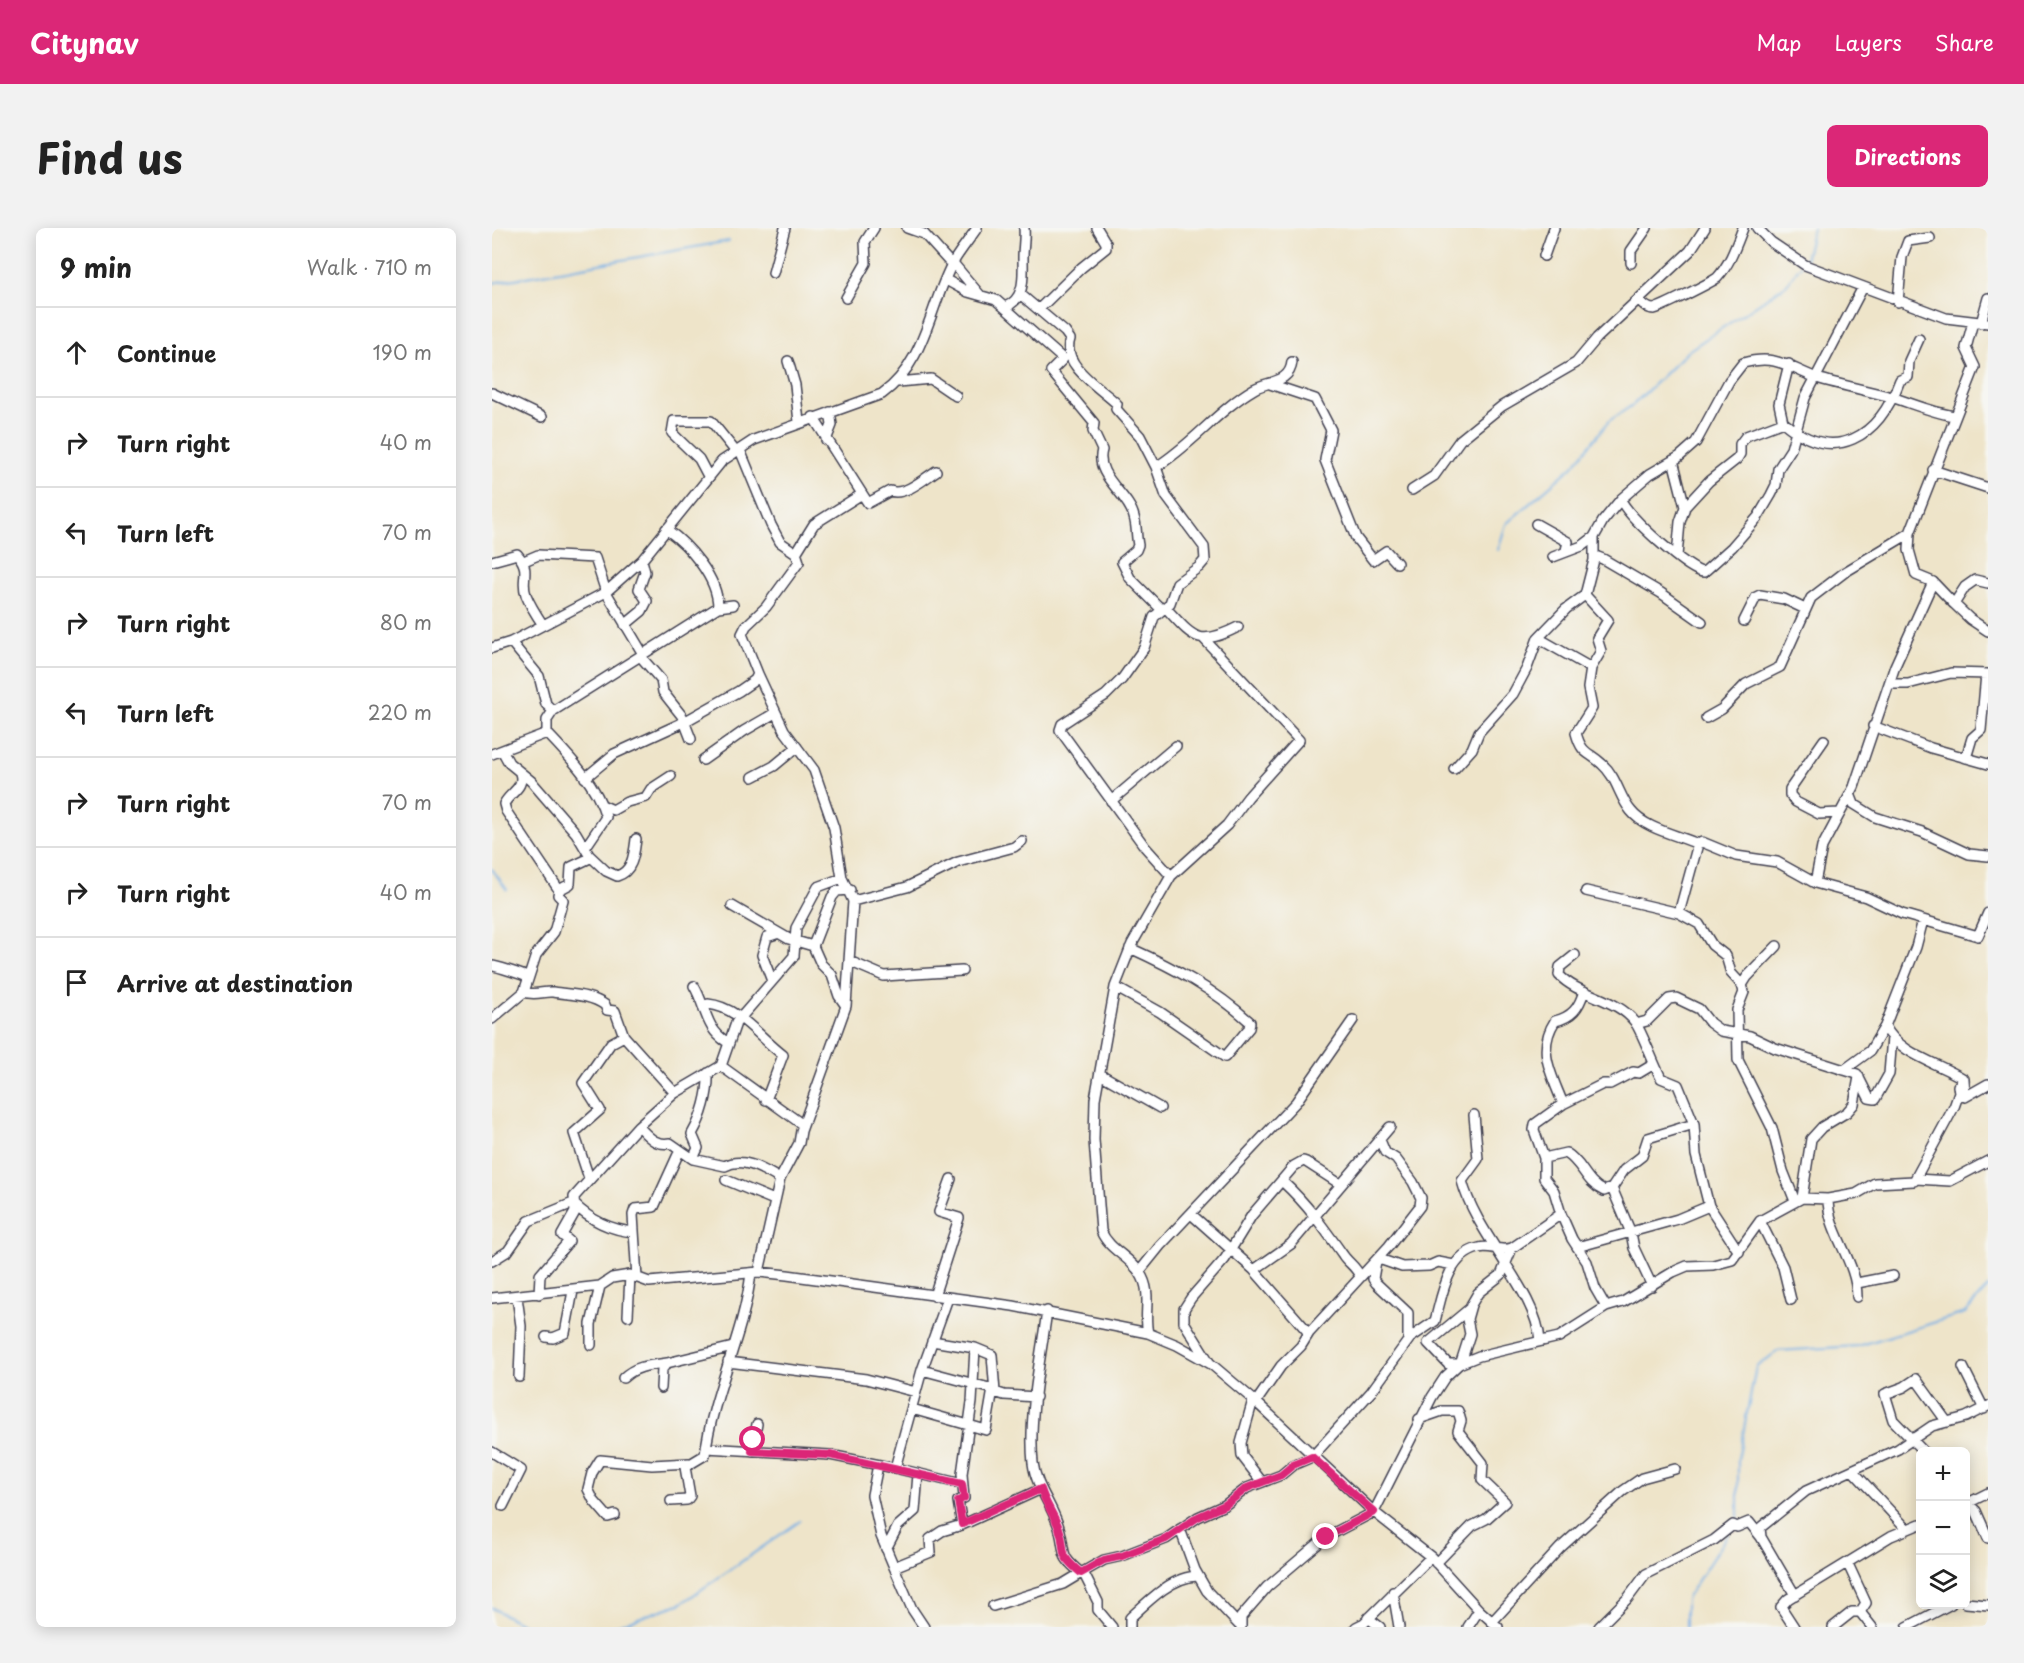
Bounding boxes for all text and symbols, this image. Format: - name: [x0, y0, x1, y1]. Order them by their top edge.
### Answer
- text: Citynav: [30, 21, 139, 64]
- text: Map: [1757, 26, 1801, 58]
- text: Layers: [1834, 26, 1902, 58]
- text: Share: [1935, 26, 1994, 58]
- text: Find us: [36, 125, 183, 188]
- button: Directions: [1827, 125, 1988, 187]
- text: 9 min: [60, 248, 132, 287]
- text: Walk · 710 m: [307, 252, 432, 282]
- icon: ahead: [60, 336, 93, 369]
- text: Continue: [117, 336, 216, 369]
- text: 190 m: [373, 337, 432, 367]
- icon: right: [60, 426, 93, 459]
- text: Turn right: [117, 426, 230, 459]
- text: 40 m: [380, 427, 432, 457]
- icon: left: [60, 516, 93, 549]
- text: Turn left: [117, 516, 214, 549]
- text: 70 m: [382, 517, 432, 547]
- icon: right: [60, 606, 93, 639]
- text: Turn right: [117, 606, 230, 639]
- text: 80 m: [380, 607, 432, 637]
- icon: left: [60, 696, 93, 729]
- text: Turn left: [117, 696, 214, 729]
- text: 220 m: [368, 697, 432, 727]
- icon: right: [60, 786, 93, 819]
- text: Turn right: [117, 786, 230, 819]
- text: 70 m: [382, 787, 432, 817]
- icon: right: [60, 876, 93, 909]
- text: Turn right: [117, 876, 230, 909]
- text: 40 m: [380, 877, 432, 907]
- icon: arrive: [60, 966, 93, 999]
- text: Arrive at destination: [117, 966, 353, 999]
- route start: [739, 1426, 765, 1452]
- map controls: [1916, 1447, 1970, 1609]
- button: +: [1916, 1447, 1970, 1501]
- button: −: [1916, 1501, 1970, 1555]
- route end: [1312, 1523, 1338, 1549]
- button: layers: [1916, 1555, 1970, 1609]

